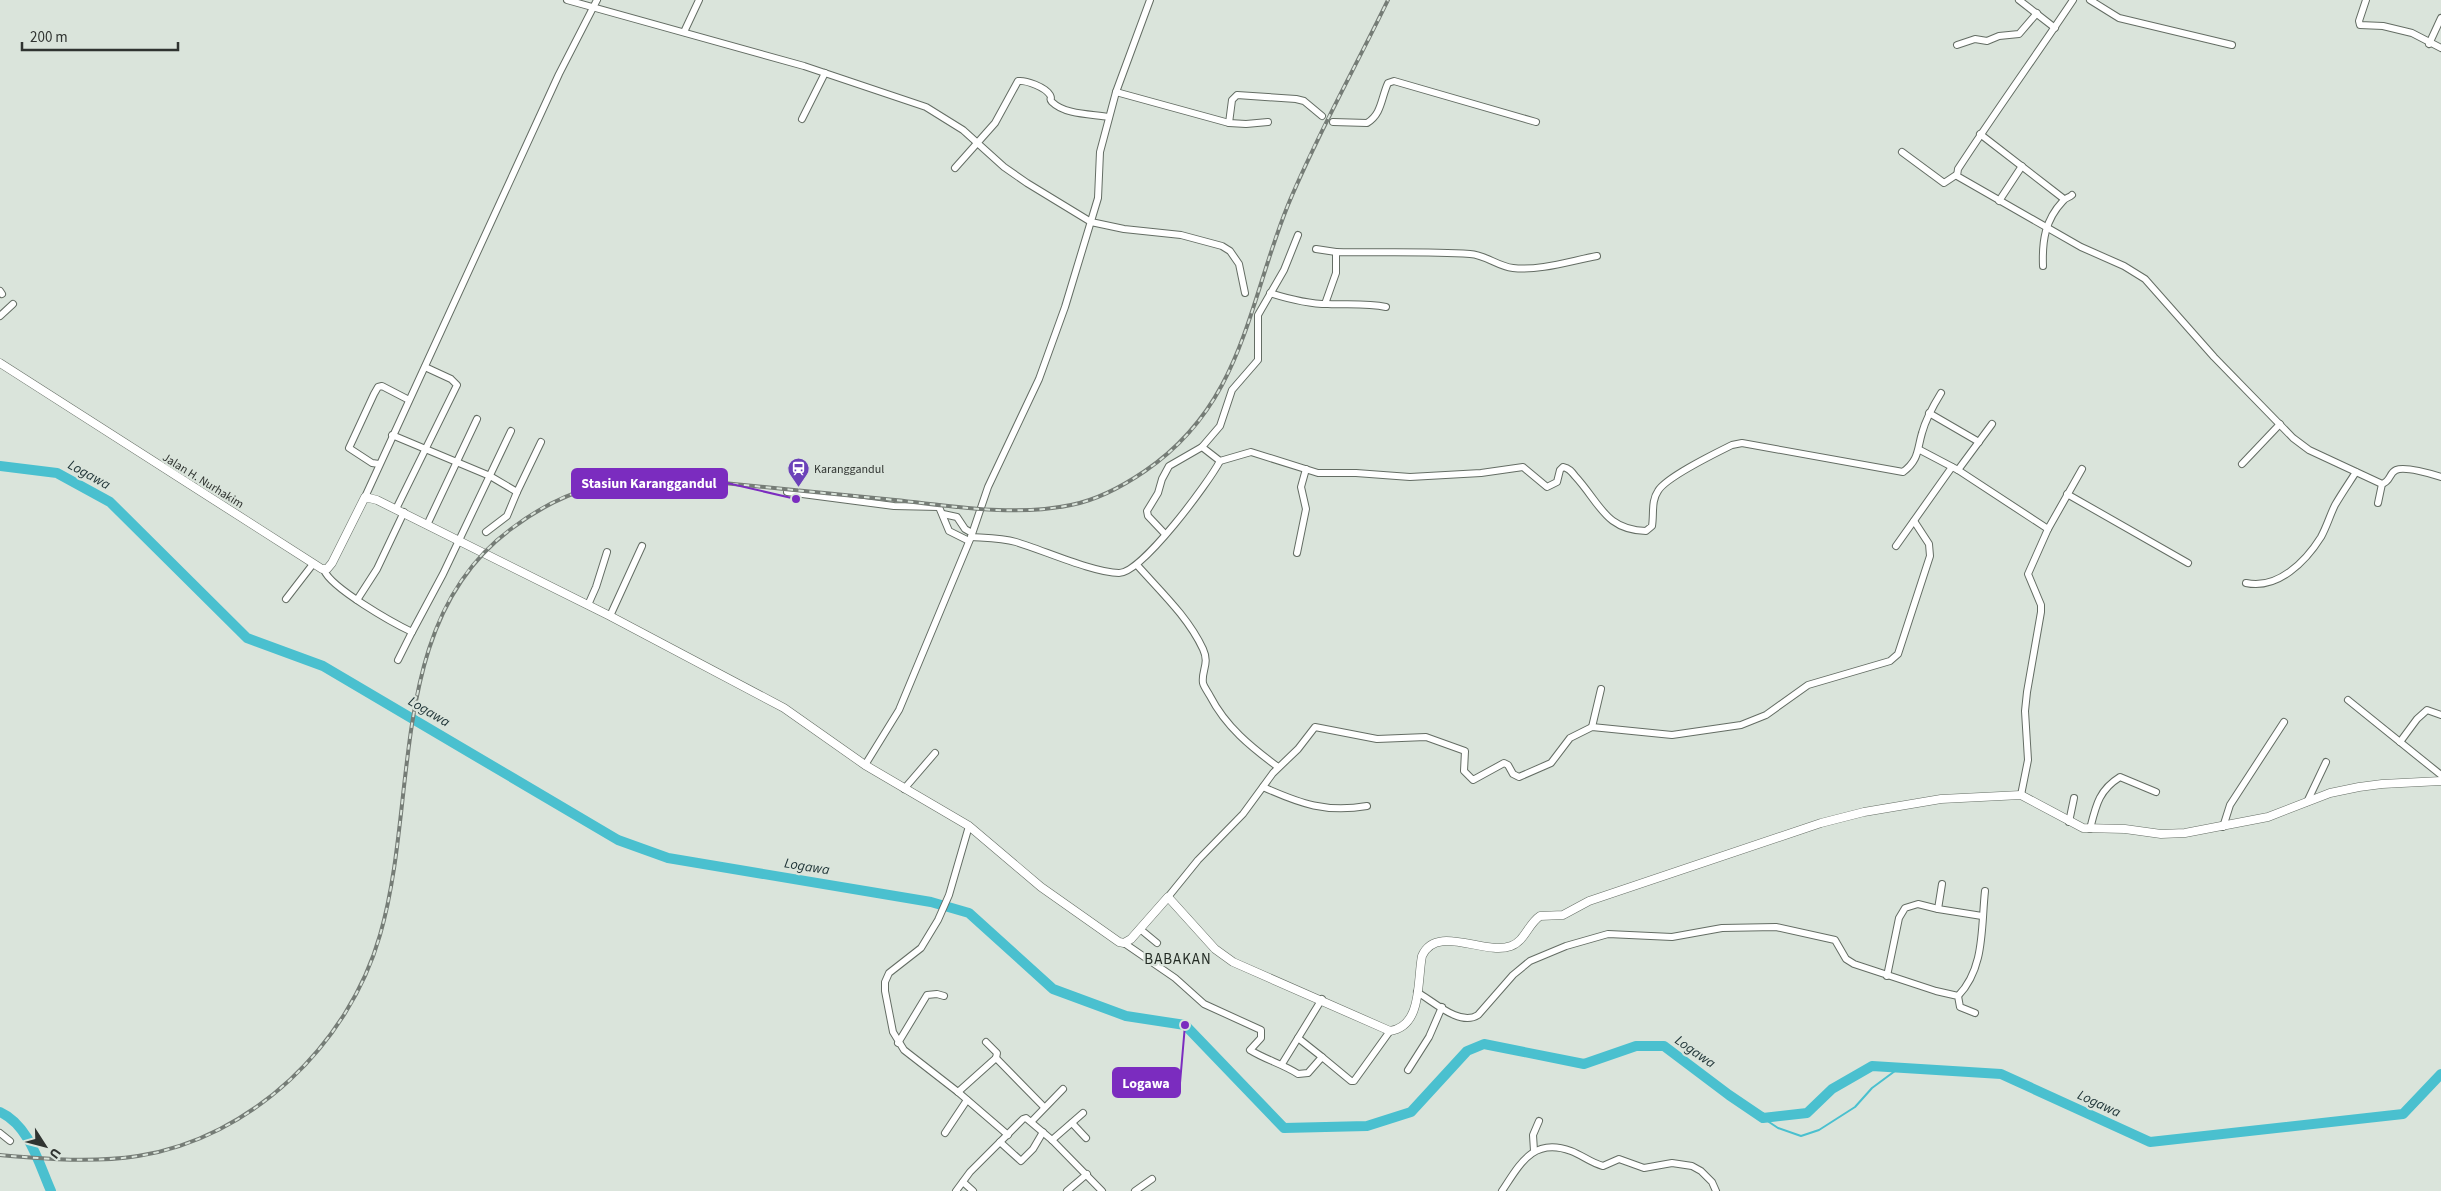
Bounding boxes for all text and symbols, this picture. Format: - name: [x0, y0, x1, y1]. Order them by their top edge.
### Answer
- scale bar: [22, 20, 179, 52]
- text: 200 m: [30, 27, 68, 48]
- street label: Jalan H. Nurhakim: [159, 449, 247, 513]
- water label: Logawa: [64, 455, 114, 495]
- station icon: Karanggandul: [786, 457, 810, 488]
- place label: Karanggandul: [814, 461, 884, 478]
- callout: Stasiun Karanggandul: [572, 469, 727, 498]
- text: Stasiun Karanggandul: [581, 474, 717, 494]
- water label: Logawa: [404, 692, 454, 733]
- water label: Logawa: [783, 854, 832, 881]
- district label: BABAKAN: [1144, 949, 1212, 970]
- water label: Logawa: [1671, 1031, 1720, 1074]
- callout: Logawa: [1113, 1068, 1180, 1097]
- text: Logawa: [1122, 1074, 1170, 1094]
- water label: Logawa: [2074, 1085, 2124, 1123]
- north arrow: [20, 1121, 70, 1171]
- text: U: [44, 1143, 66, 1163]

